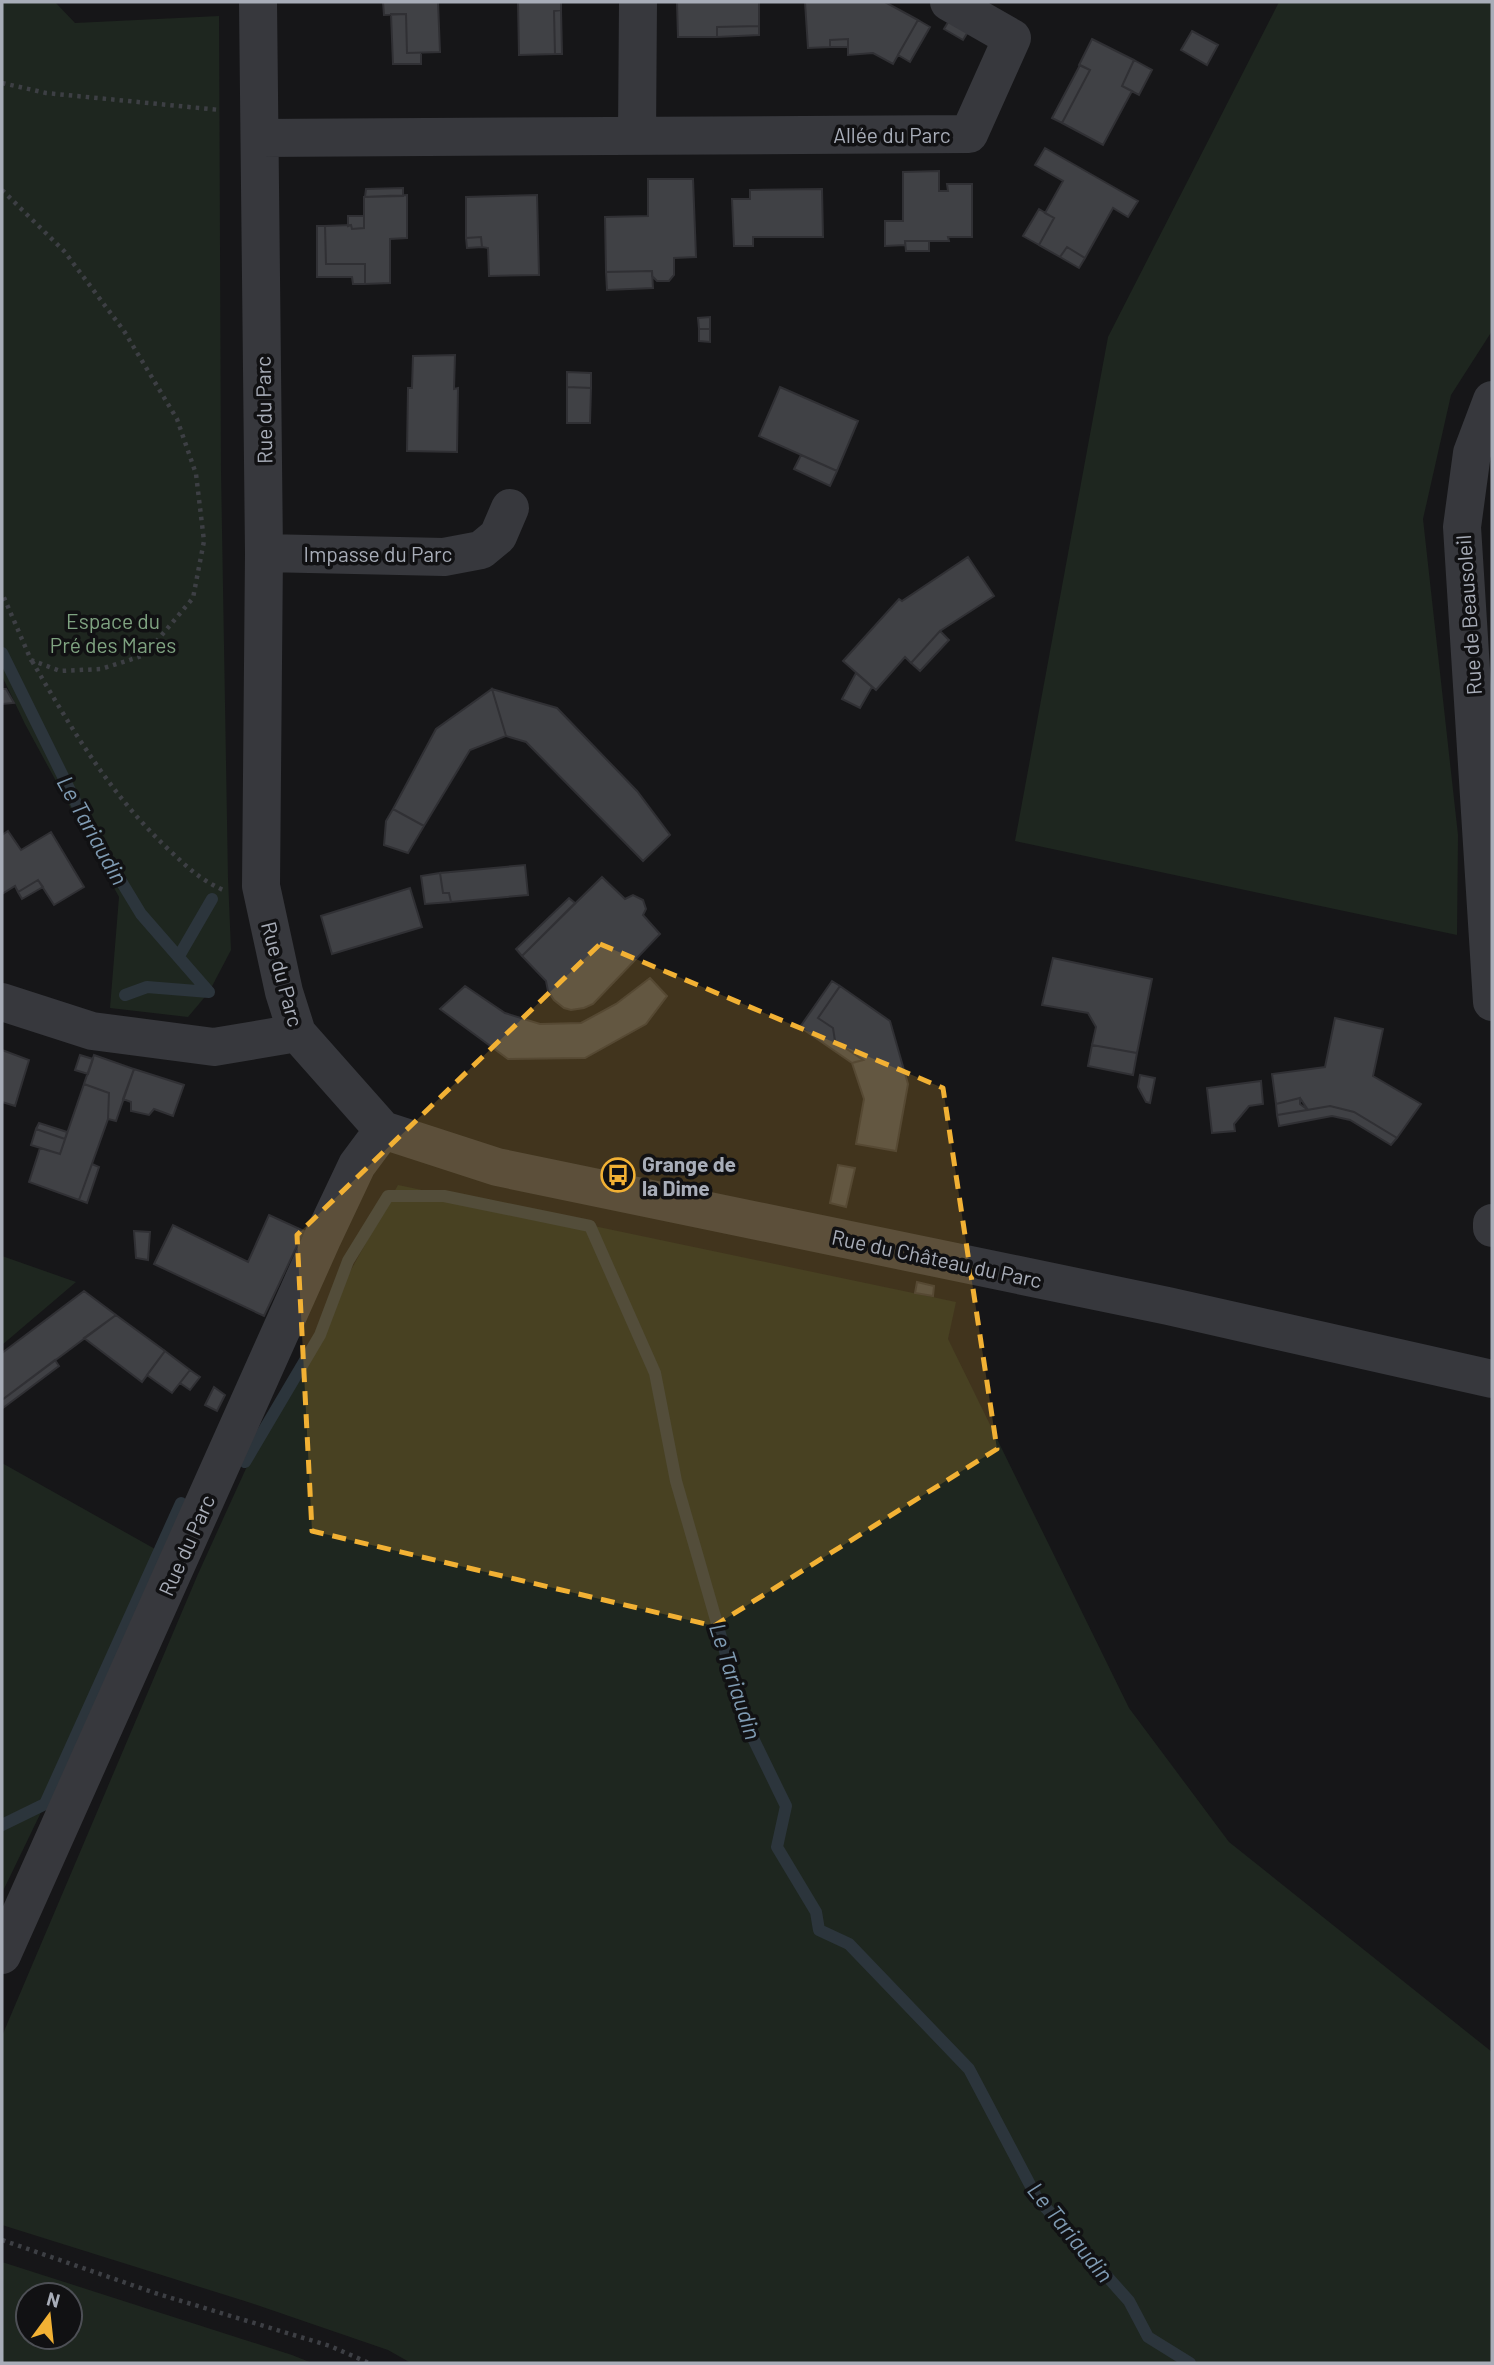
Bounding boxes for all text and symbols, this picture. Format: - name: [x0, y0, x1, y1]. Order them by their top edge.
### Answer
- street label: Allée du Parc: [833, 122, 951, 147]
- street label: Rue du Parc: [250, 356, 276, 464]
- street label: Rue de Beausoleil: [1450, 534, 1486, 696]
- street label: Impasse du Parc: [304, 541, 452, 566]
- park label: Espace du Pré des Mares: [50, 608, 176, 657]
- water label: Le Tariaudin: [52, 771, 134, 889]
- street label: Rue du Parc: [257, 919, 309, 1029]
- place label: Grange de la Dime: [642, 1151, 736, 1200]
- bus stop icon: Grange de la Dime: [599, 1156, 637, 1194]
- street label: Rue du Château du Parc: [830, 1223, 1044, 1293]
- street label: Rue du Parc: [153, 1491, 219, 1599]
- water label: Le Tariaudin: [704, 1619, 768, 1743]
- water label: Le Tariaudin: [1022, 2176, 1120, 2288]
- north arrow: [14, 2281, 84, 2351]
- text: N: [44, 2286, 63, 2312]

